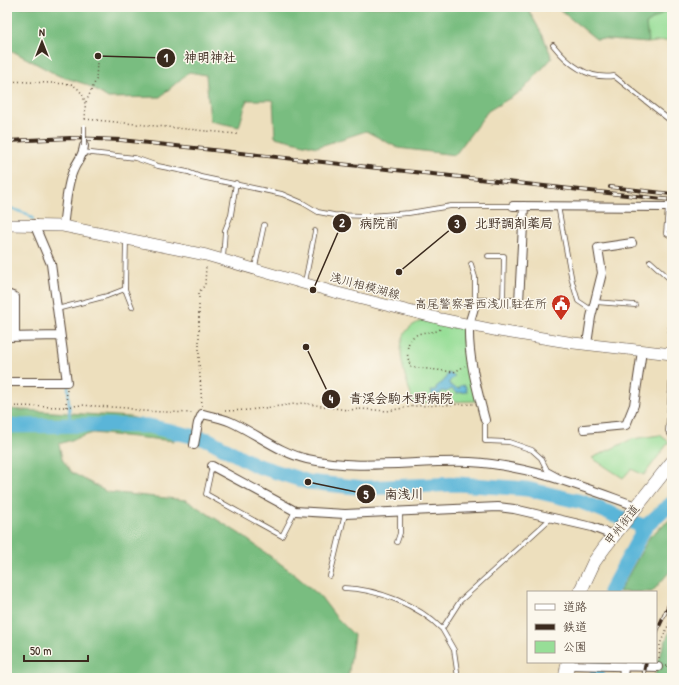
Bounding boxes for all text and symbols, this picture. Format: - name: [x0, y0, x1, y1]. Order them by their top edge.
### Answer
- north arrow: [22, 22, 62, 62]
- text: N: [39, 25, 45, 39]
- callout: 神明神社: [156, 45, 244, 70]
- text: 神明神社: [184, 48, 236, 66]
- text: 1: [164, 49, 169, 66]
- callout: 病院前: [332, 211, 407, 236]
- callout: 北野調剤薬局: [447, 211, 561, 236]
- text: 2: [339, 214, 345, 231]
- text: 病院前: [359, 214, 399, 232]
- text: 北野調剤薬局: [475, 214, 553, 232]
- text: 3: [454, 215, 460, 232]
- street label: 浅川相模湖線: [328, 268, 402, 303]
- public building icon: 高尾警察署西浅川駐在所: [550, 293, 572, 321]
- place label: 高尾警察署西浅川駐在所: [415, 295, 547, 312]
- callout: 青渓会駒木野病院: [321, 386, 461, 411]
- text: 青渓会駒木野病院: [349, 389, 453, 407]
- text: 4: [329, 390, 334, 407]
- callout: 南浅川: [356, 482, 431, 507]
- text: 南浅川: [384, 485, 424, 503]
- text: 5: [363, 486, 369, 503]
- street label: 甲州街道: [600, 501, 643, 549]
- legend: [527, 591, 657, 663]
- text: 道路: [563, 598, 587, 615]
- text: 鉄道: [563, 618, 587, 635]
- scale bar: [24, 637, 88, 663]
- text: 公園: [563, 638, 587, 655]
- text: 50 m: [30, 642, 51, 659]

